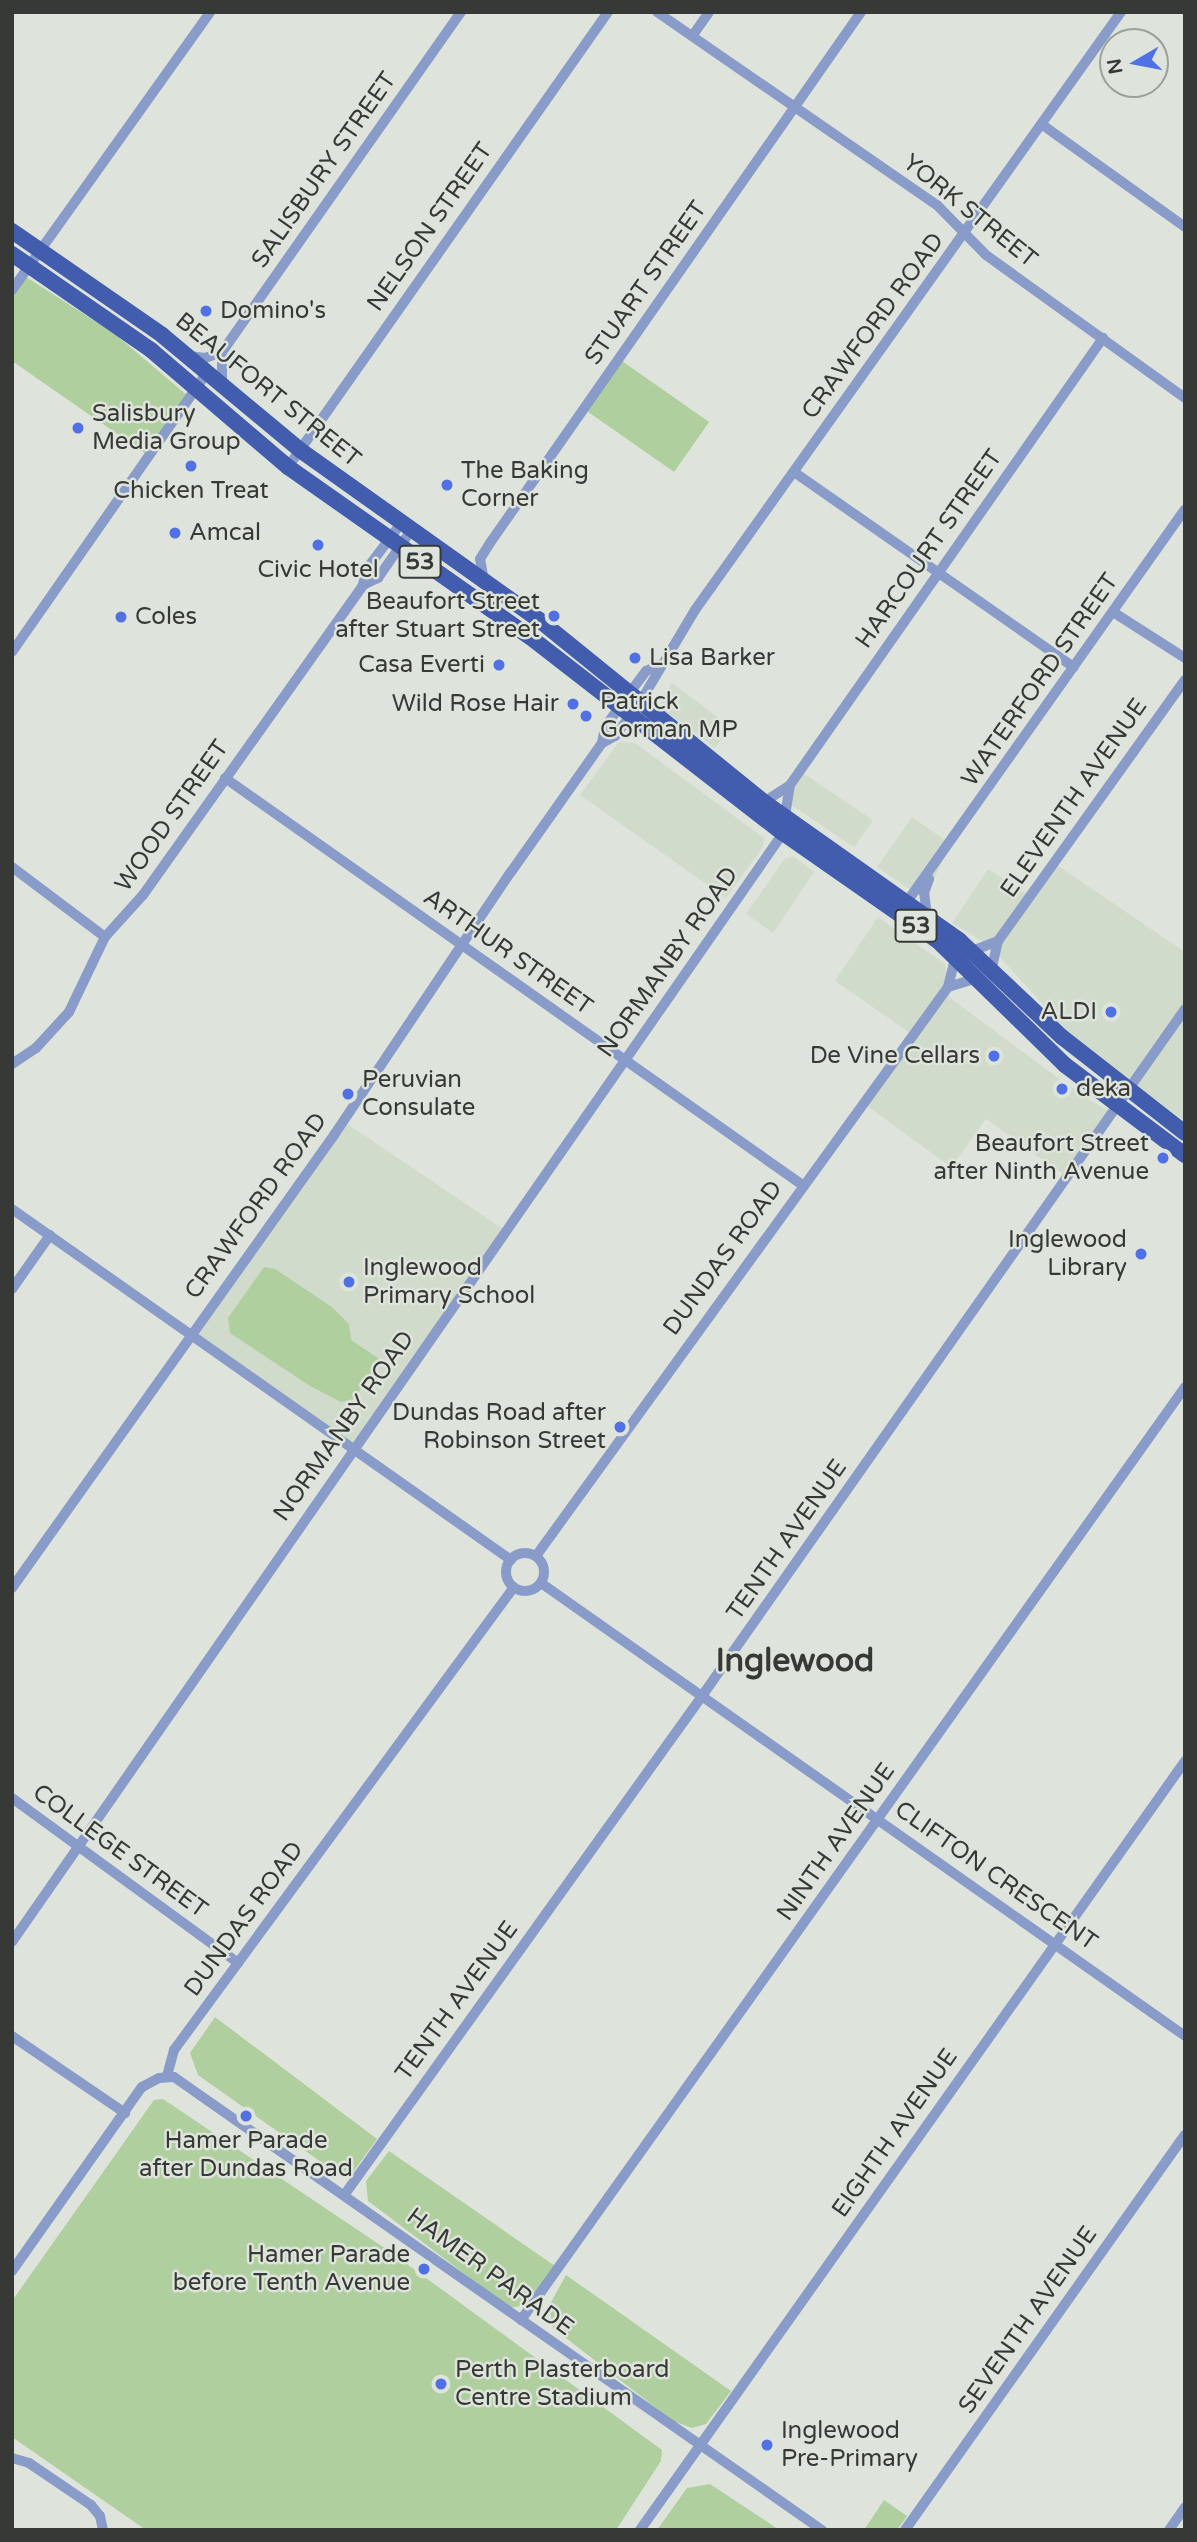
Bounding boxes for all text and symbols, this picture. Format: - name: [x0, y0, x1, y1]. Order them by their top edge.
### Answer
- north arrow: [1099, 28, 1169, 98]
- text: N: [1103, 57, 1127, 76]
- street label: SALISBURY STREET: [246, 67, 402, 273]
- street label: NELSON STREET: [361, 137, 499, 317]
- street label: YORK STREET: [897, 148, 1043, 274]
- street label: STUART STREET: [579, 196, 713, 370]
- street label: CRAWFORD ROAD: [796, 227, 950, 425]
- place label: Domino's: [220, 297, 326, 325]
- marker: Domino's: [198, 303, 214, 319]
- street label: BEAUFORT STREET: [170, 306, 366, 474]
- place label: Salisbury Media Group: [92, 400, 241, 456]
- marker: Salisbury Media Group: [70, 420, 86, 436]
- street label: HARCOURT STREET: [850, 444, 1008, 654]
- place label: The Baking Corner: [461, 457, 589, 513]
- marker: Chicken Treat: [183, 458, 199, 474]
- place label: Chicken Treat: [113, 477, 269, 505]
- marker: The Baking Corner: [439, 477, 455, 493]
- place label: Amcal: [189, 519, 261, 547]
- marker: Amcal: [167, 525, 183, 541]
- marker: Civic Hotel: [310, 537, 326, 553]
- road number: 53: [397, 542, 443, 582]
- place label: Civic Hotel: [257, 556, 379, 584]
- street label: WATERFORD STREET: [956, 568, 1124, 792]
- place label: Beaufort Street after Stuart Street: [335, 588, 540, 644]
- place label: Coles: [135, 603, 197, 631]
- marker: Beaufort Street after Stuart Street: [546, 608, 562, 624]
- marker: Coles: [113, 609, 129, 625]
- place label: Lisa Barker: [649, 644, 775, 672]
- marker: Lisa Barker: [627, 650, 643, 666]
- place label: Casa Everti: [358, 651, 485, 679]
- marker: Casa Everti: [491, 657, 507, 673]
- place label: Patrick Gorman MP: [600, 688, 738, 744]
- place label: Wild Rose Hair: [392, 690, 559, 718]
- street label: ELEVENTH AVENUE: [994, 693, 1154, 903]
- marker: Wild Rose Hair: [565, 696, 581, 712]
- marker: Patrick Gorman MP: [578, 708, 594, 724]
- street label: WOOD STREET: [109, 735, 235, 897]
- street label: NORMANBY ROAD: [591, 861, 745, 1063]
- street label: ARTHUR STREET: [418, 883, 598, 1021]
- road number: 53: [893, 906, 939, 945]
- place label: ALDI: [1040, 998, 1097, 1026]
- marker: ALDI: [1103, 1004, 1119, 1020]
- place label: De Vine Cellars: [810, 1042, 980, 1070]
- marker: De Vine Cellars: [986, 1048, 1002, 1064]
- place label: Peruvian Consulate: [362, 1066, 475, 1122]
- place label: deka: [1076, 1075, 1131, 1103]
- marker: deka: [1054, 1081, 1070, 1097]
- marker: Peruvian Consulate: [340, 1086, 356, 1102]
- street label: CRAWFORD ROAD: [179, 1107, 333, 1305]
- place label: Beaufort Street after Ninth Avenue: [934, 1130, 1149, 1186]
- marker: Beaufort Street after Ninth Avenue: [1155, 1150, 1171, 1166]
- street label: DUNDAS ROAD: [657, 1175, 789, 1341]
- place label: Inglewood Library: [1008, 1226, 1127, 1282]
- marker: Inglewood Library: [1133, 1246, 1149, 1262]
- place label: Inglewood Primary School: [363, 1254, 535, 1310]
- marker: Inglewood Primary School: [341, 1274, 357, 1290]
- street label: NORMANBY ROAD: [267, 1325, 421, 1527]
- place label: Dundas Road after Robinson Street: [392, 1399, 606, 1455]
- marker: Dundas Road after Robinson Street: [612, 1419, 628, 1435]
- street label: TENTH AVENUE: [721, 1454, 853, 1626]
- district label: Inglewood: [716, 1642, 874, 1680]
- street label: NINTH AVENUE: [771, 1758, 901, 1926]
- street label: COLLEGE STREET: [27, 1778, 213, 1924]
- street label: CLIFTON CRESCENT: [889, 1795, 1103, 1957]
- street label: DUNDAS ROAD: [178, 1836, 310, 2002]
- street label: TENTH AVENUE: [390, 1916, 524, 2086]
- street label: EIGHTH AVENUE: [826, 2043, 964, 2223]
- marker: Hamer Parade after Dundas Road: [238, 2108, 254, 2124]
- place label: Hamer Parade after Dundas Road: [139, 2127, 353, 2183]
- street label: HAMER PARADE: [401, 2202, 579, 2342]
- street label: SEVENTH AVENUE: [953, 2221, 1103, 2419]
- place label: Hamer Parade before Tenth Avenue: [173, 2241, 410, 2297]
- marker: Hamer Parade before Tenth Avenue: [416, 2261, 432, 2277]
- place label: Perth Plasterboard Centre Stadium: [455, 2356, 669, 2412]
- marker: Perth Plasterboard Centre Stadium: [433, 2376, 449, 2392]
- place label: Inglewood Pre-Primary: [781, 2417, 918, 2473]
- marker: Inglewood Pre-Primary: [759, 2437, 775, 2453]

